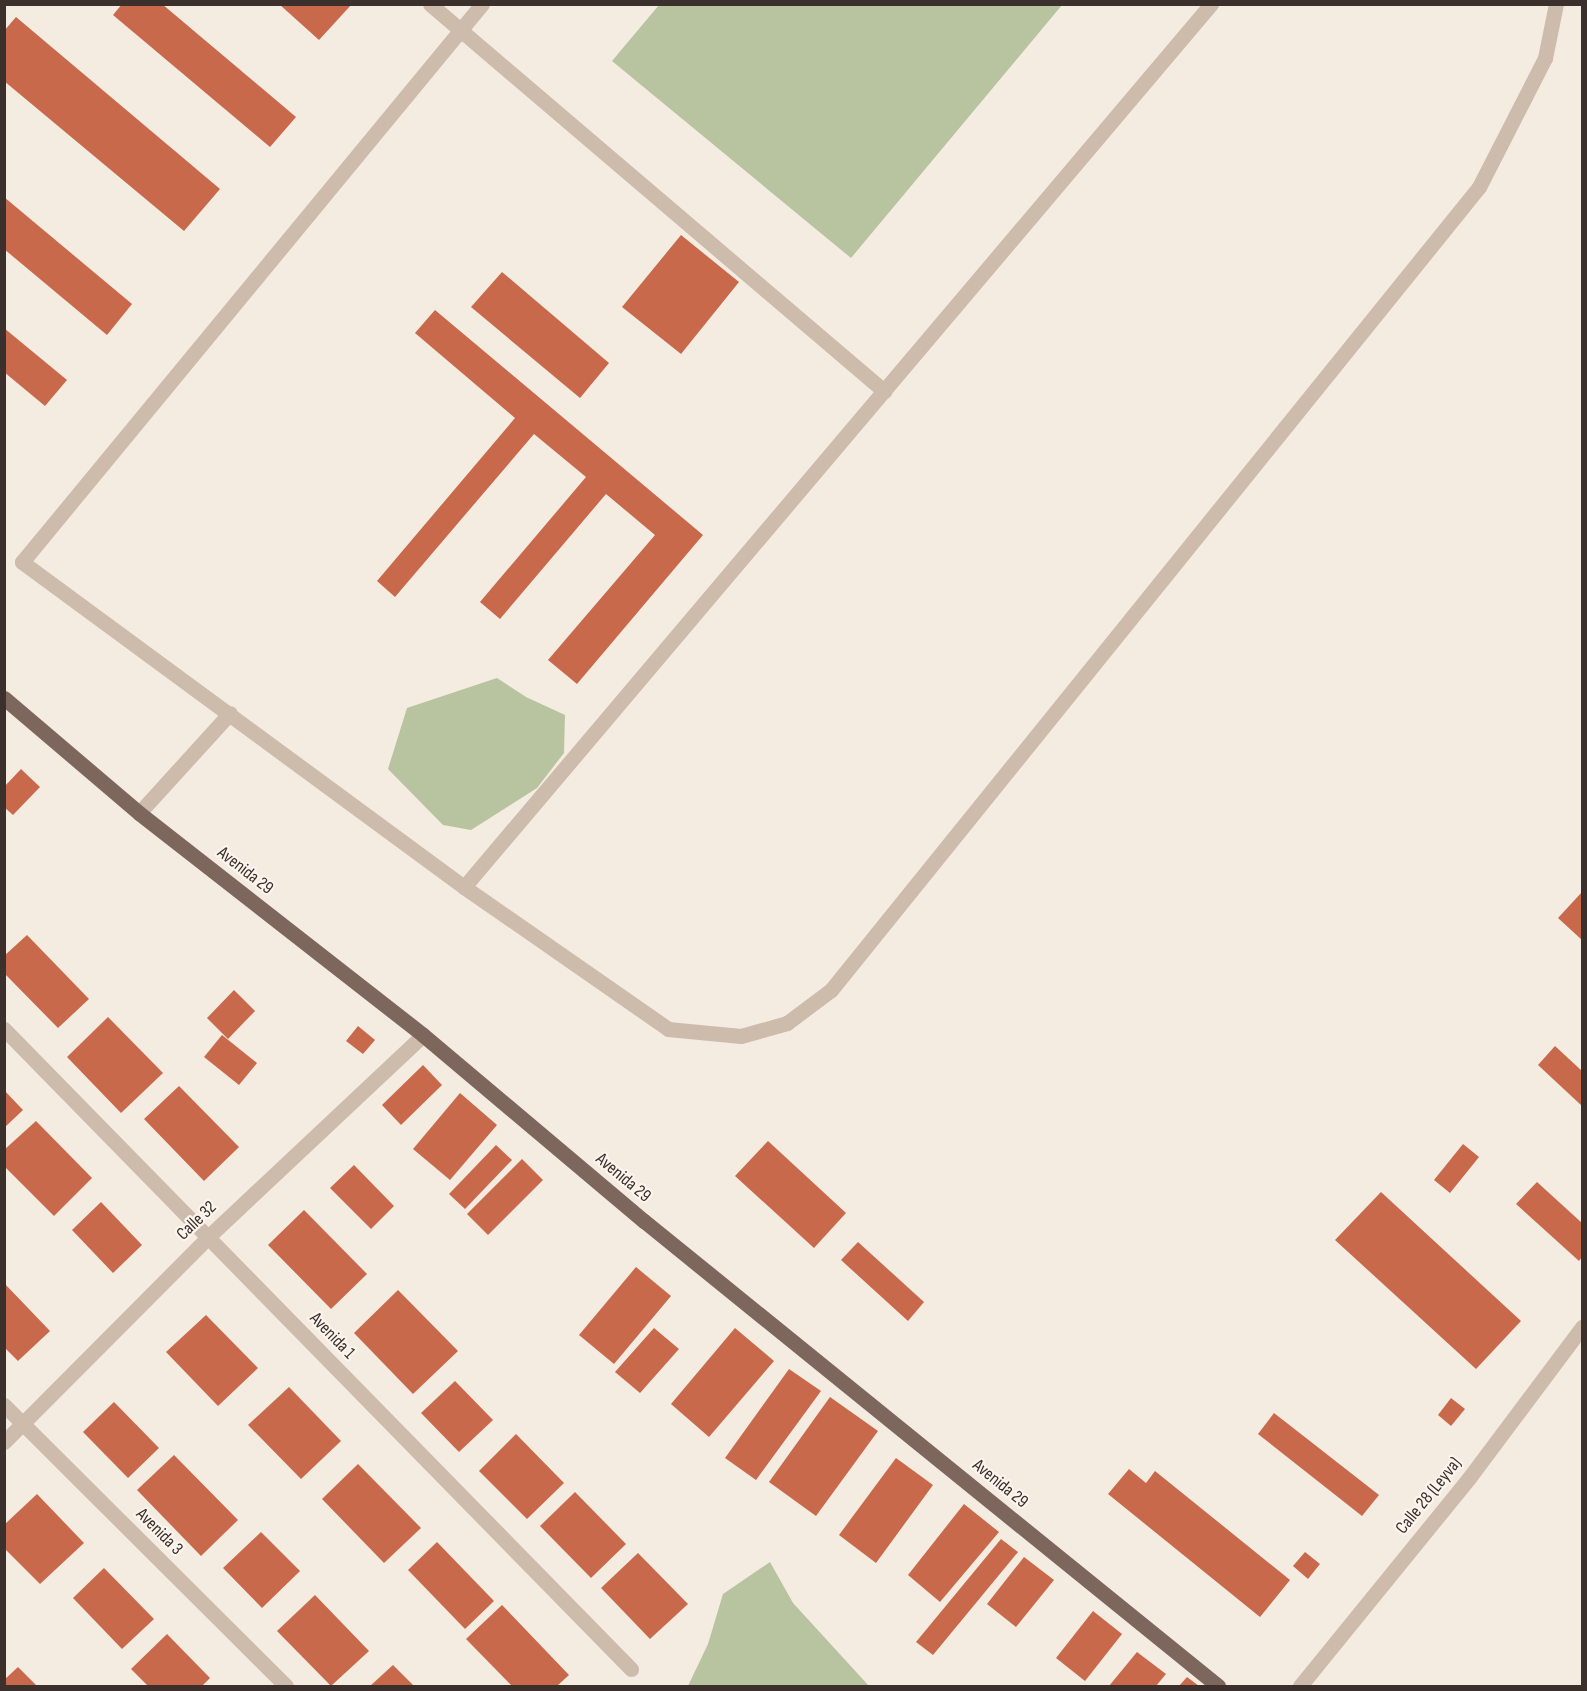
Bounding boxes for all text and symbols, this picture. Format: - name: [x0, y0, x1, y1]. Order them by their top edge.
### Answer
- street label: Avenida 29: [213, 842, 277, 900]
- street label: Avenida 29: [591, 1149, 655, 1207]
- street label: Calle 32: [173, 1197, 221, 1245]
- street label: Avenida 1: [305, 1308, 359, 1364]
- street label: Calle 28 (Leyva): [1392, 1453, 1466, 1539]
- street label: Avenida 29: [968, 1455, 1032, 1513]
- street label: Avenida 3: [131, 1504, 187, 1560]

